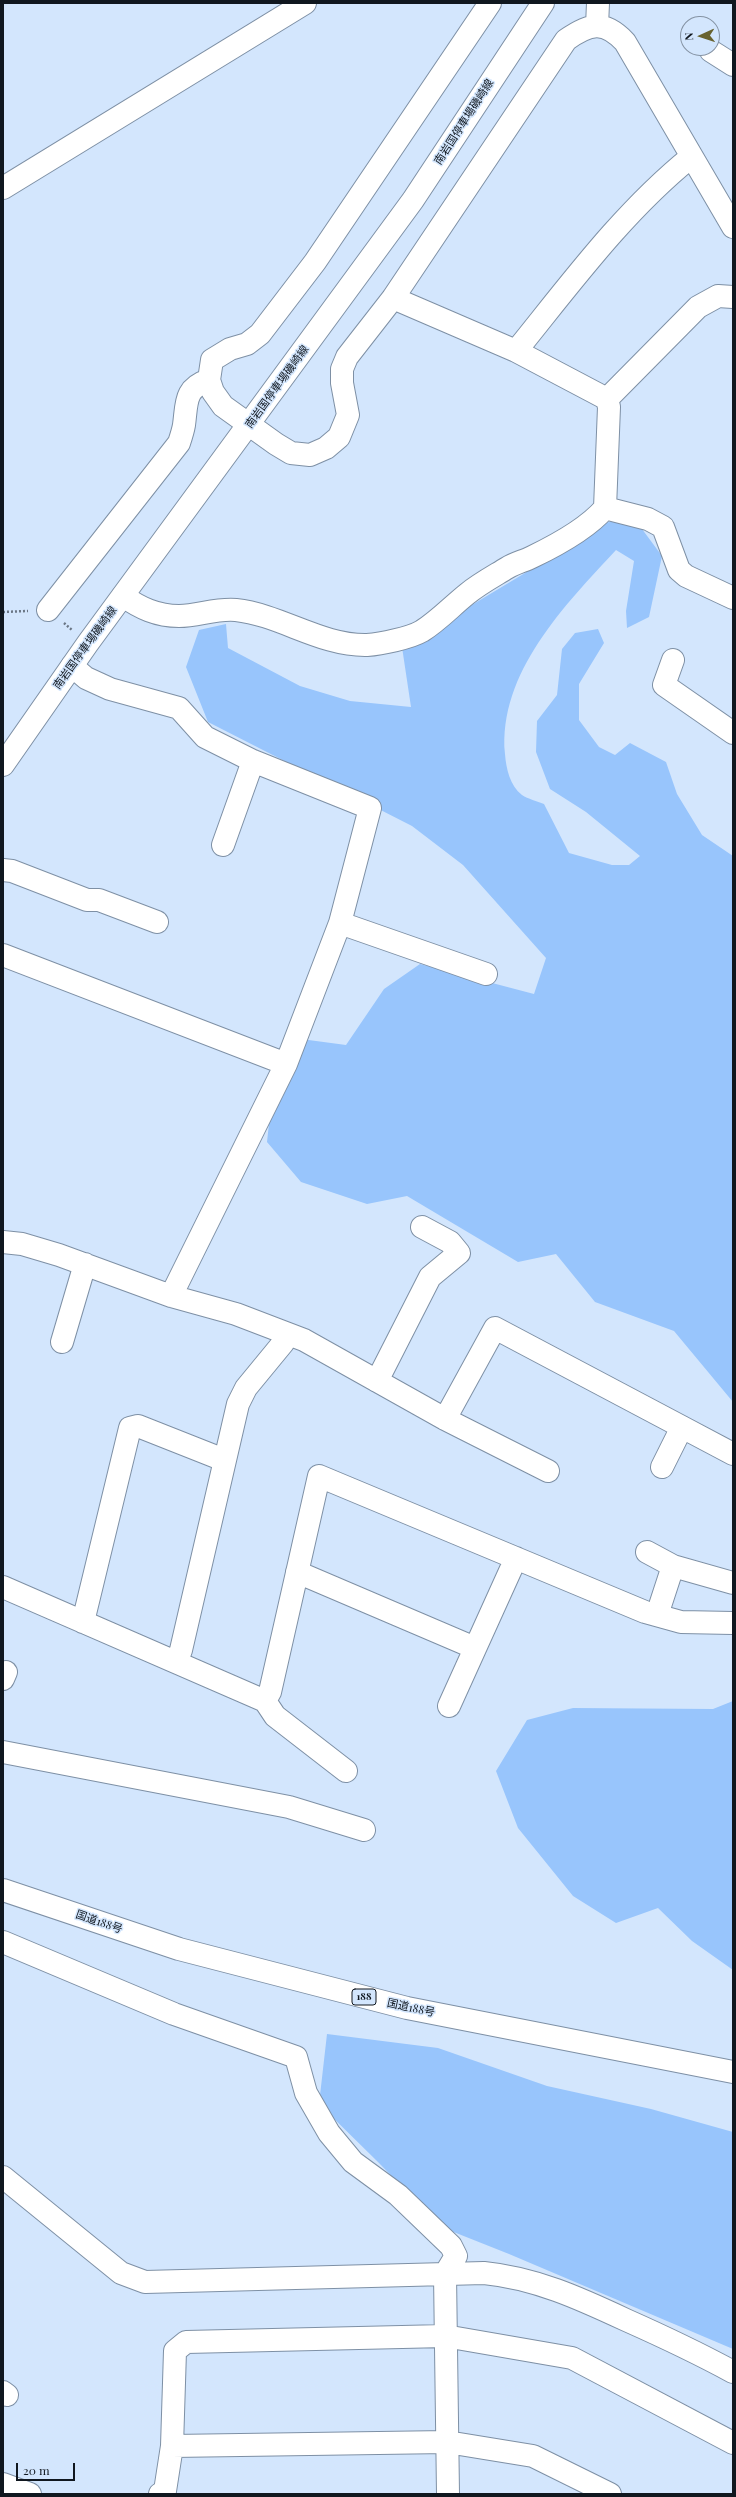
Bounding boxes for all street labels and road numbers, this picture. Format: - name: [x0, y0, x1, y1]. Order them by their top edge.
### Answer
- street label: 南岩国停車場磯崎線: [432, 77, 496, 167]
- street label: 南岩国停車場磯崎線: [243, 343, 311, 431]
- street label: 南岩国停車場磯崎線: [51, 604, 119, 692]
- street label: 国道188号: [74, 1908, 124, 1936]
- road number: 188: [352, 1989, 376, 2005]
- street label: 国道188号: [386, 1997, 436, 2019]

